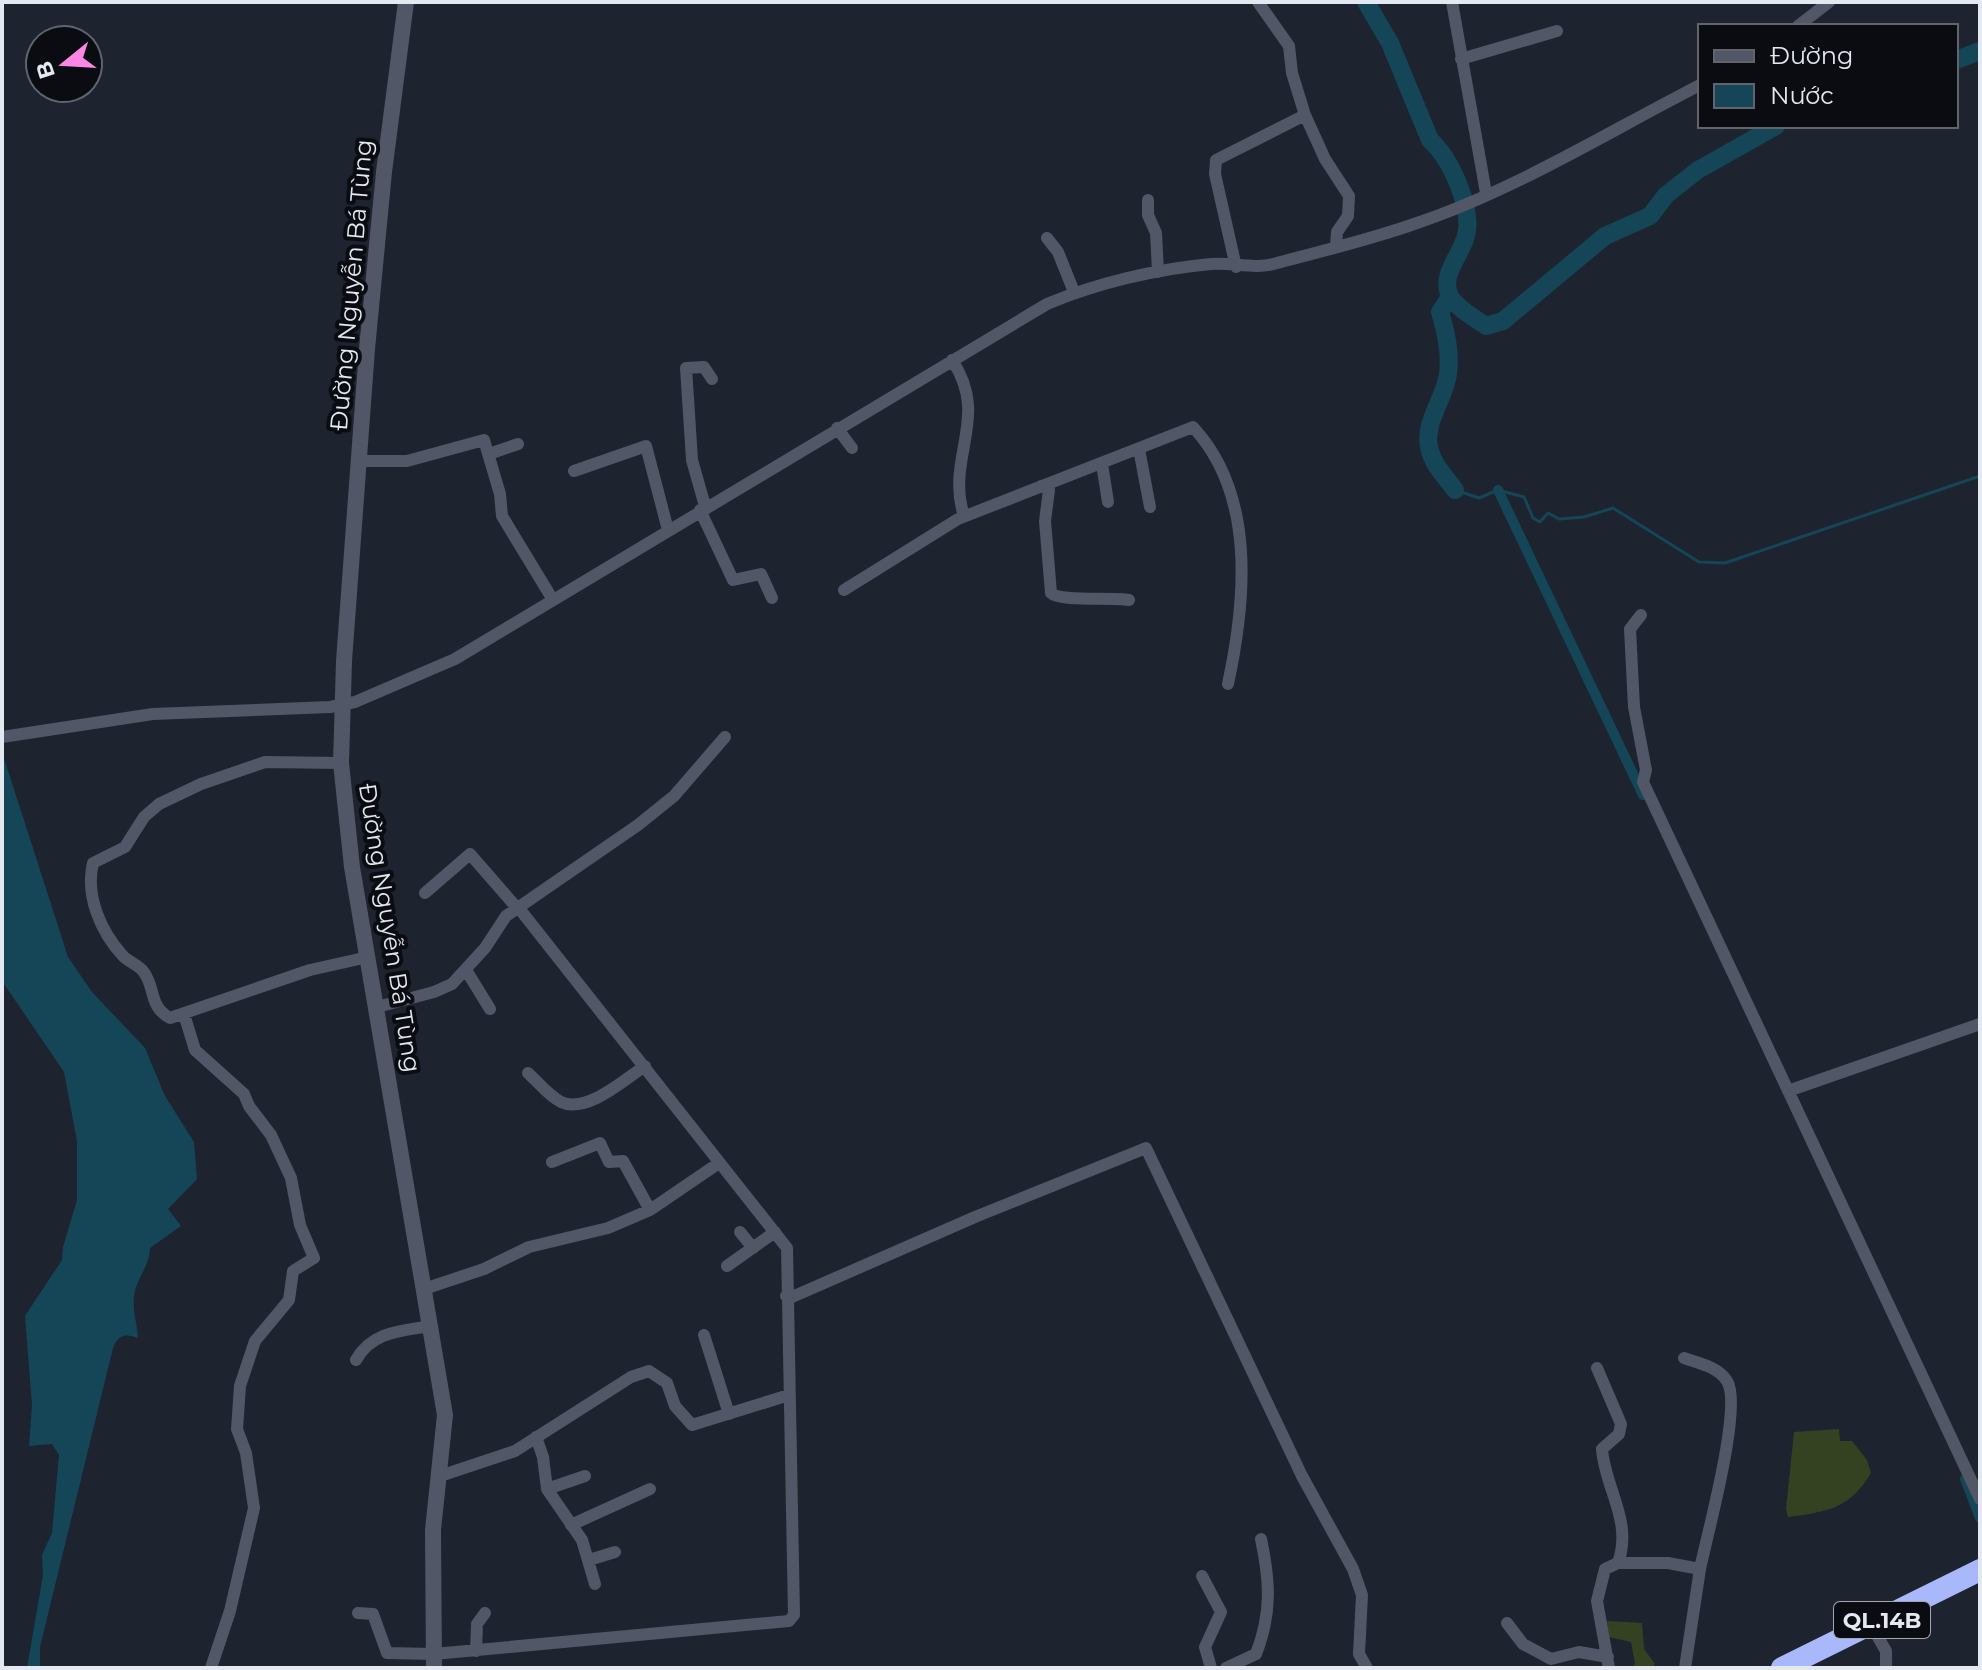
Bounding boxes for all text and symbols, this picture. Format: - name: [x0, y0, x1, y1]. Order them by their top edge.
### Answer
- north arrow: [24, 24, 104, 104]
- legend: [1698, 24, 1958, 128]
- text: Đường: [1770, 41, 1853, 70]
- text: B: [30, 58, 61, 82]
- text: Nước: [1770, 81, 1834, 110]
- street label: Đường Nguyễn Bá Tùng: [324, 138, 378, 432]
- street label: Đường Nguyễn Bá Tùng: [353, 781, 427, 1075]
- road number: QL.14B: [1834, 1602, 1930, 1638]

